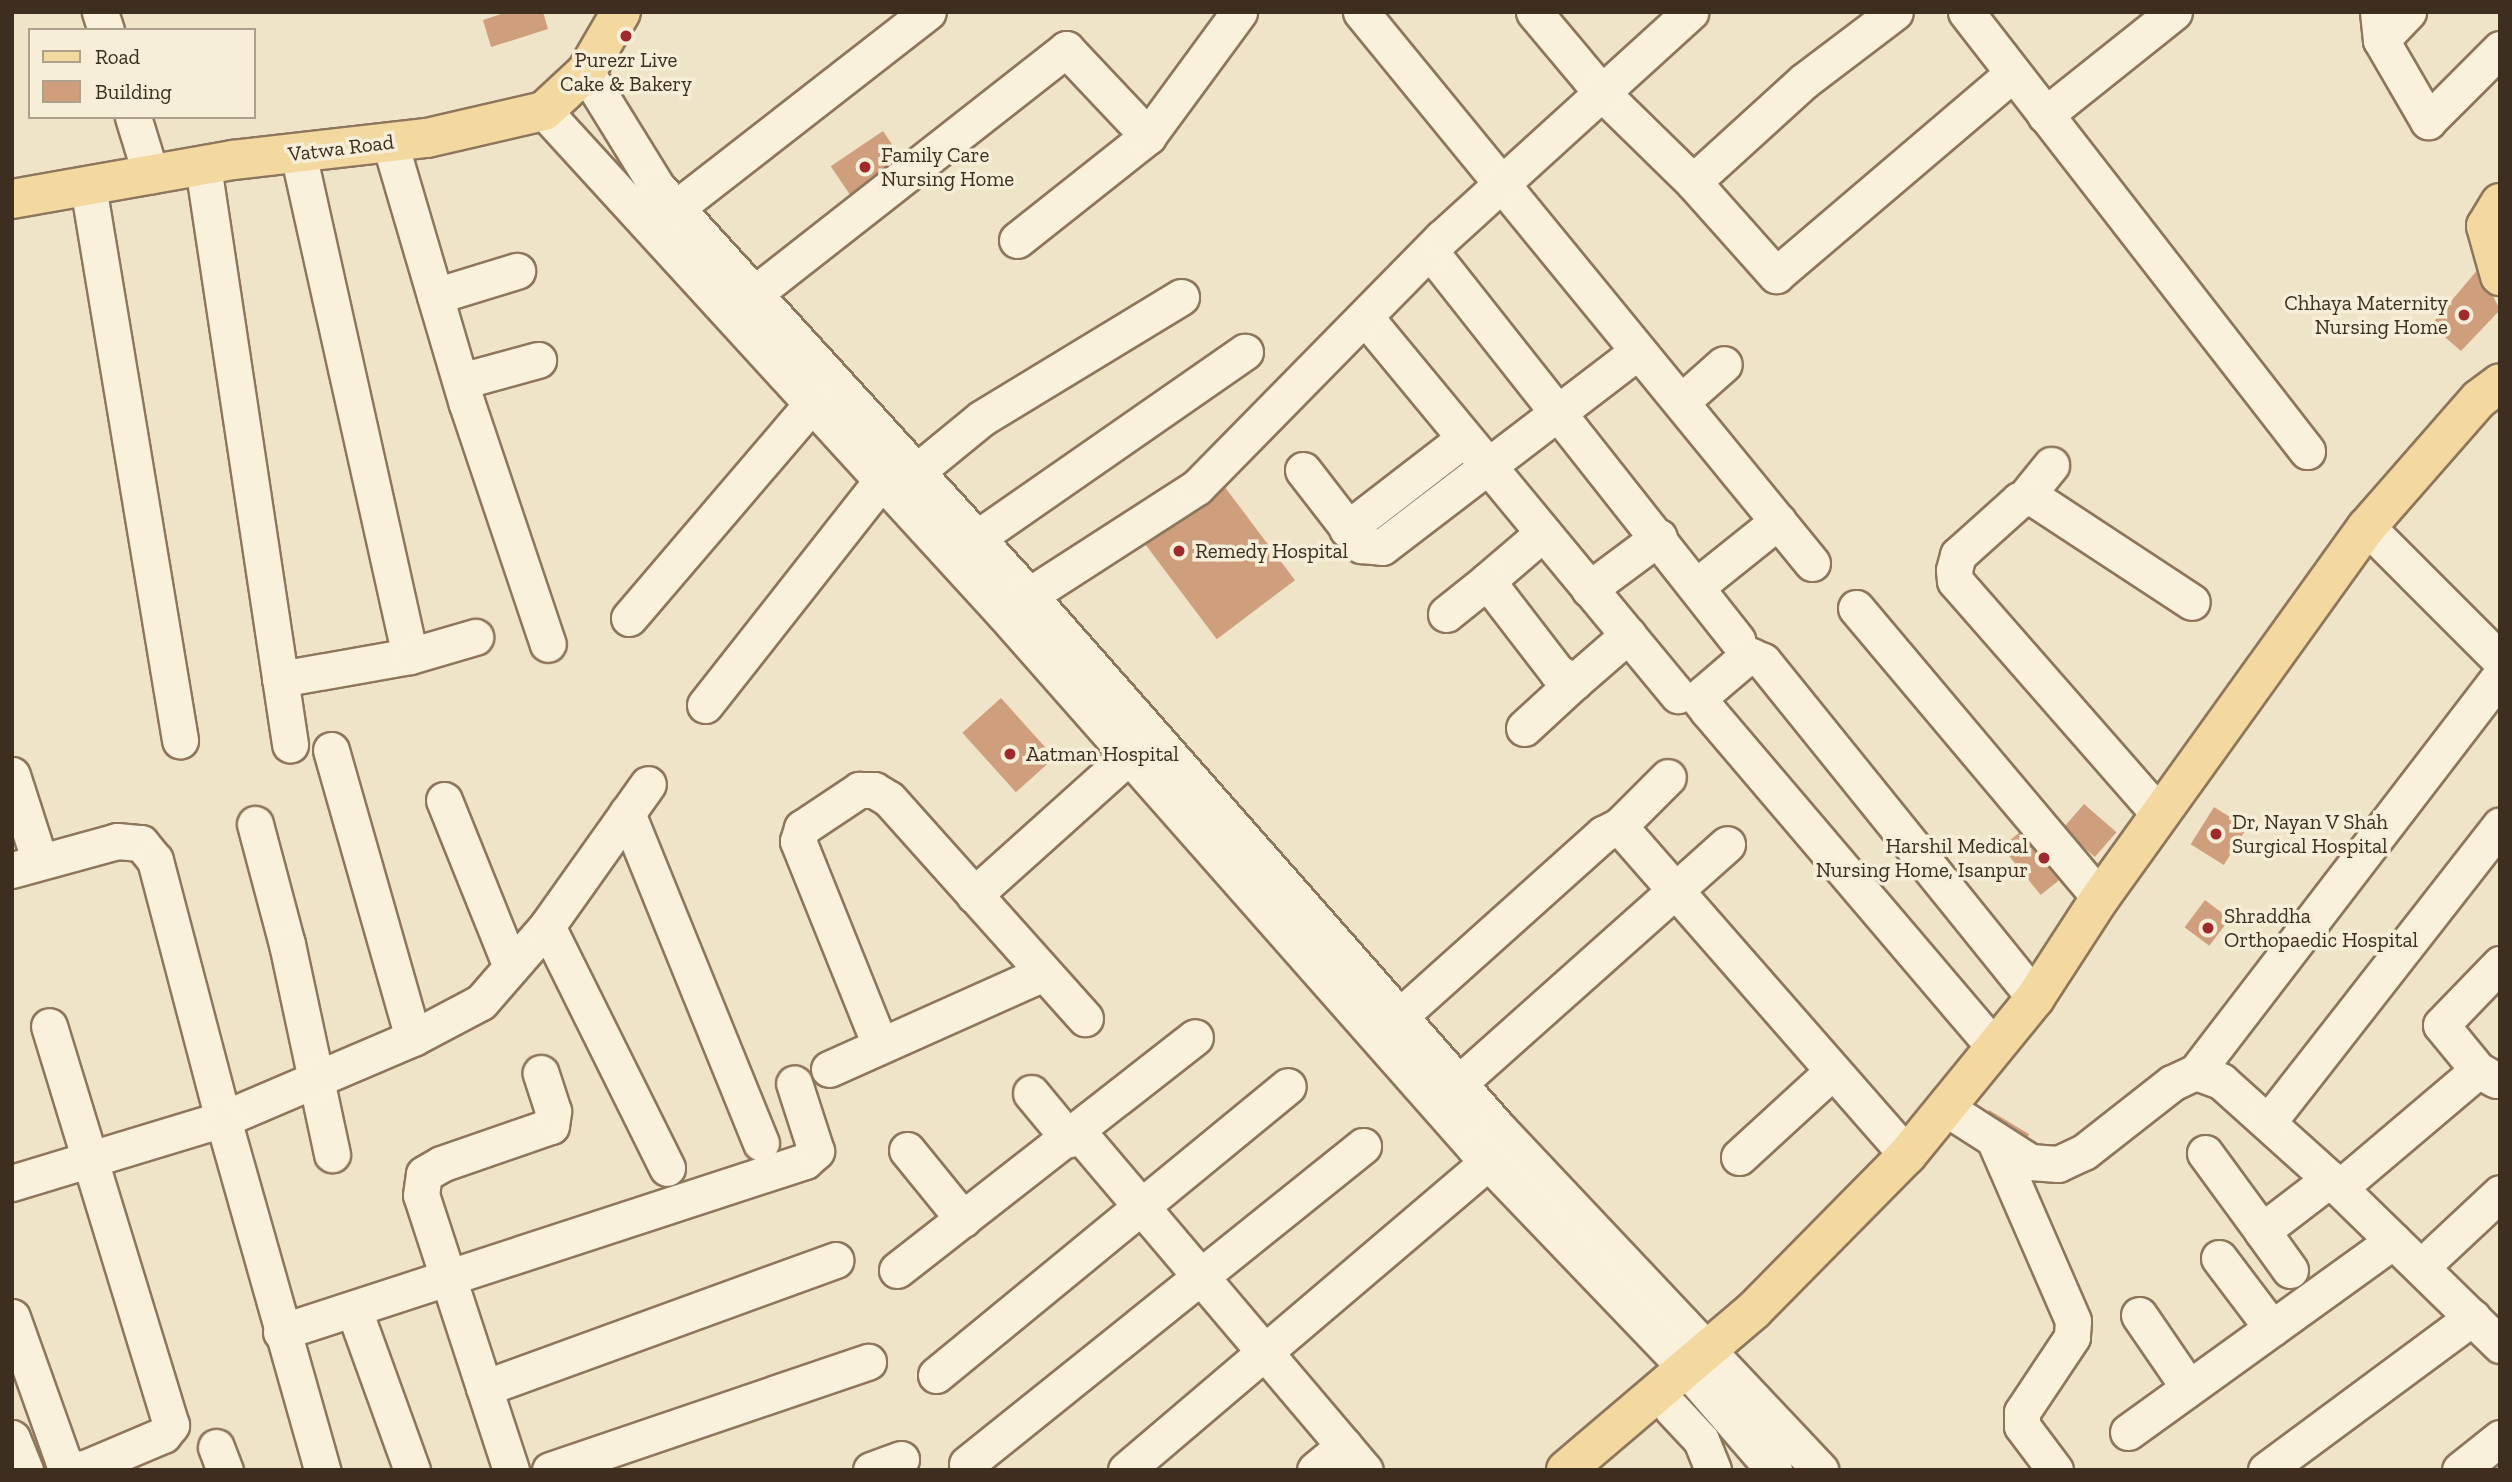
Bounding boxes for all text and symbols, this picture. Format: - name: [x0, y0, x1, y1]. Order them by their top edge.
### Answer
- legend: [28, 28, 256, 119]
- marker: Purezr Live Cake & Bakery: [618, 28, 634, 44]
- text: Road: [95, 44, 140, 69]
- place label: Purezr Live Cake & Bakery: [560, 47, 692, 97]
- text: Building: [95, 79, 172, 104]
- street label: Vatwa Road: [287, 129, 395, 167]
- place label: Family Care Nursing Home: [881, 142, 1014, 192]
- marker: Family Care Nursing Home: [855, 157, 875, 177]
- place label: Chhaya Maternity Nursing Home: [2284, 290, 2448, 340]
- marker: Chhaya Maternity Nursing Home: [2454, 305, 2474, 325]
- place label: Remedy Hospital: [1195, 538, 1349, 564]
- marker: Remedy Hospital: [1169, 541, 1189, 561]
- place label: Aatman Hospital: [1026, 741, 1179, 767]
- marker: Aatman Hospital: [1000, 744, 1020, 764]
- place label: Dr, Nayan V Shah Surgical Hospital: [2232, 809, 2390, 859]
- marker: Dr, Nayan V Shah Surgical Hospital: [2206, 824, 2226, 844]
- place label: Harshil Medical Nursing Home, Isanpur: [1816, 833, 2028, 883]
- marker: Harshil Medical Nursing Home, Isanpur: [2034, 848, 2054, 868]
- place label: Shraddha Orthopaedic Hospital: [2224, 903, 2418, 953]
- marker: Shraddha Orthopaedic Hospital: [2198, 918, 2218, 938]

